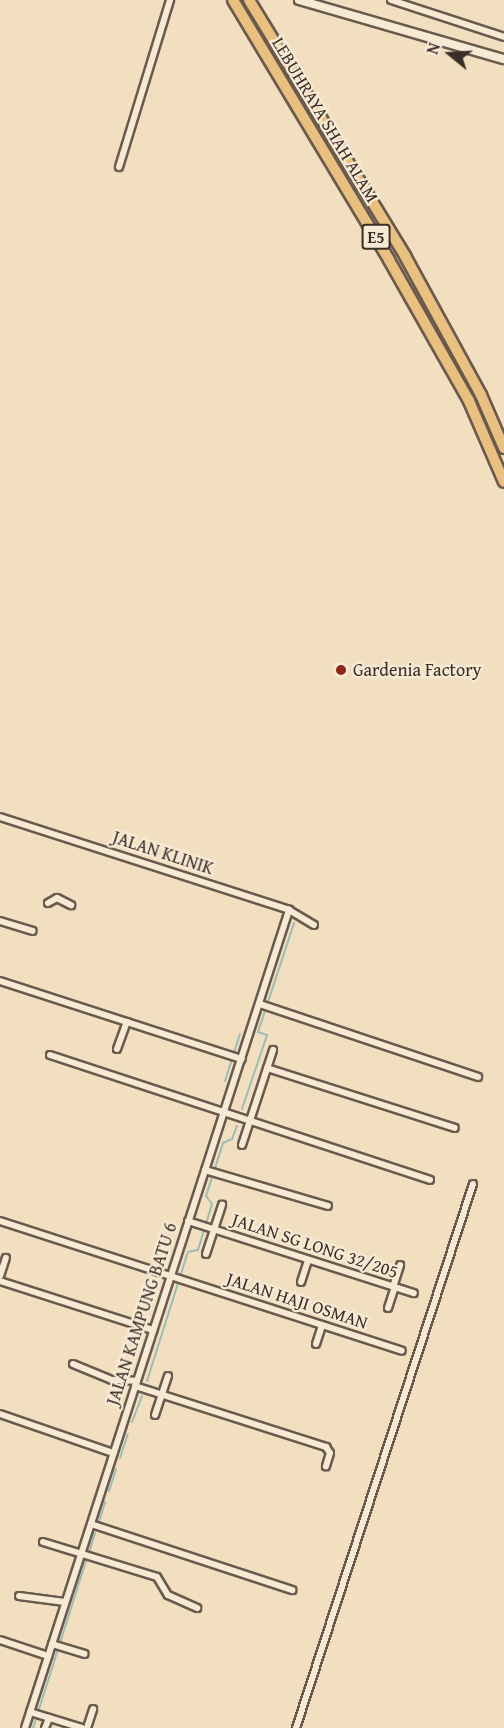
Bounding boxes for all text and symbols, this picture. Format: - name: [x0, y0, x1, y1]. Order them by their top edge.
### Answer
- north arrow: [420, 24, 480, 84]
- street label: LEBUHRAYA SHAH ALAM: [267, 34, 383, 206]
- text: N: [420, 40, 446, 57]
- road number: E5: [361, 224, 391, 250]
- place label: Gardenia Factory: [353, 659, 482, 681]
- marker: Gardenia Factory: [334, 663, 348, 677]
- street label: JALAN KLINIK: [110, 827, 216, 879]
- street label: JALAN SG LONG 32/205: [229, 1209, 401, 1283]
- street label: JALAN KAMPUNG BATU 6: [102, 1220, 182, 1408]
- street label: JALAN HAJI OSMAN: [224, 1268, 370, 1334]

